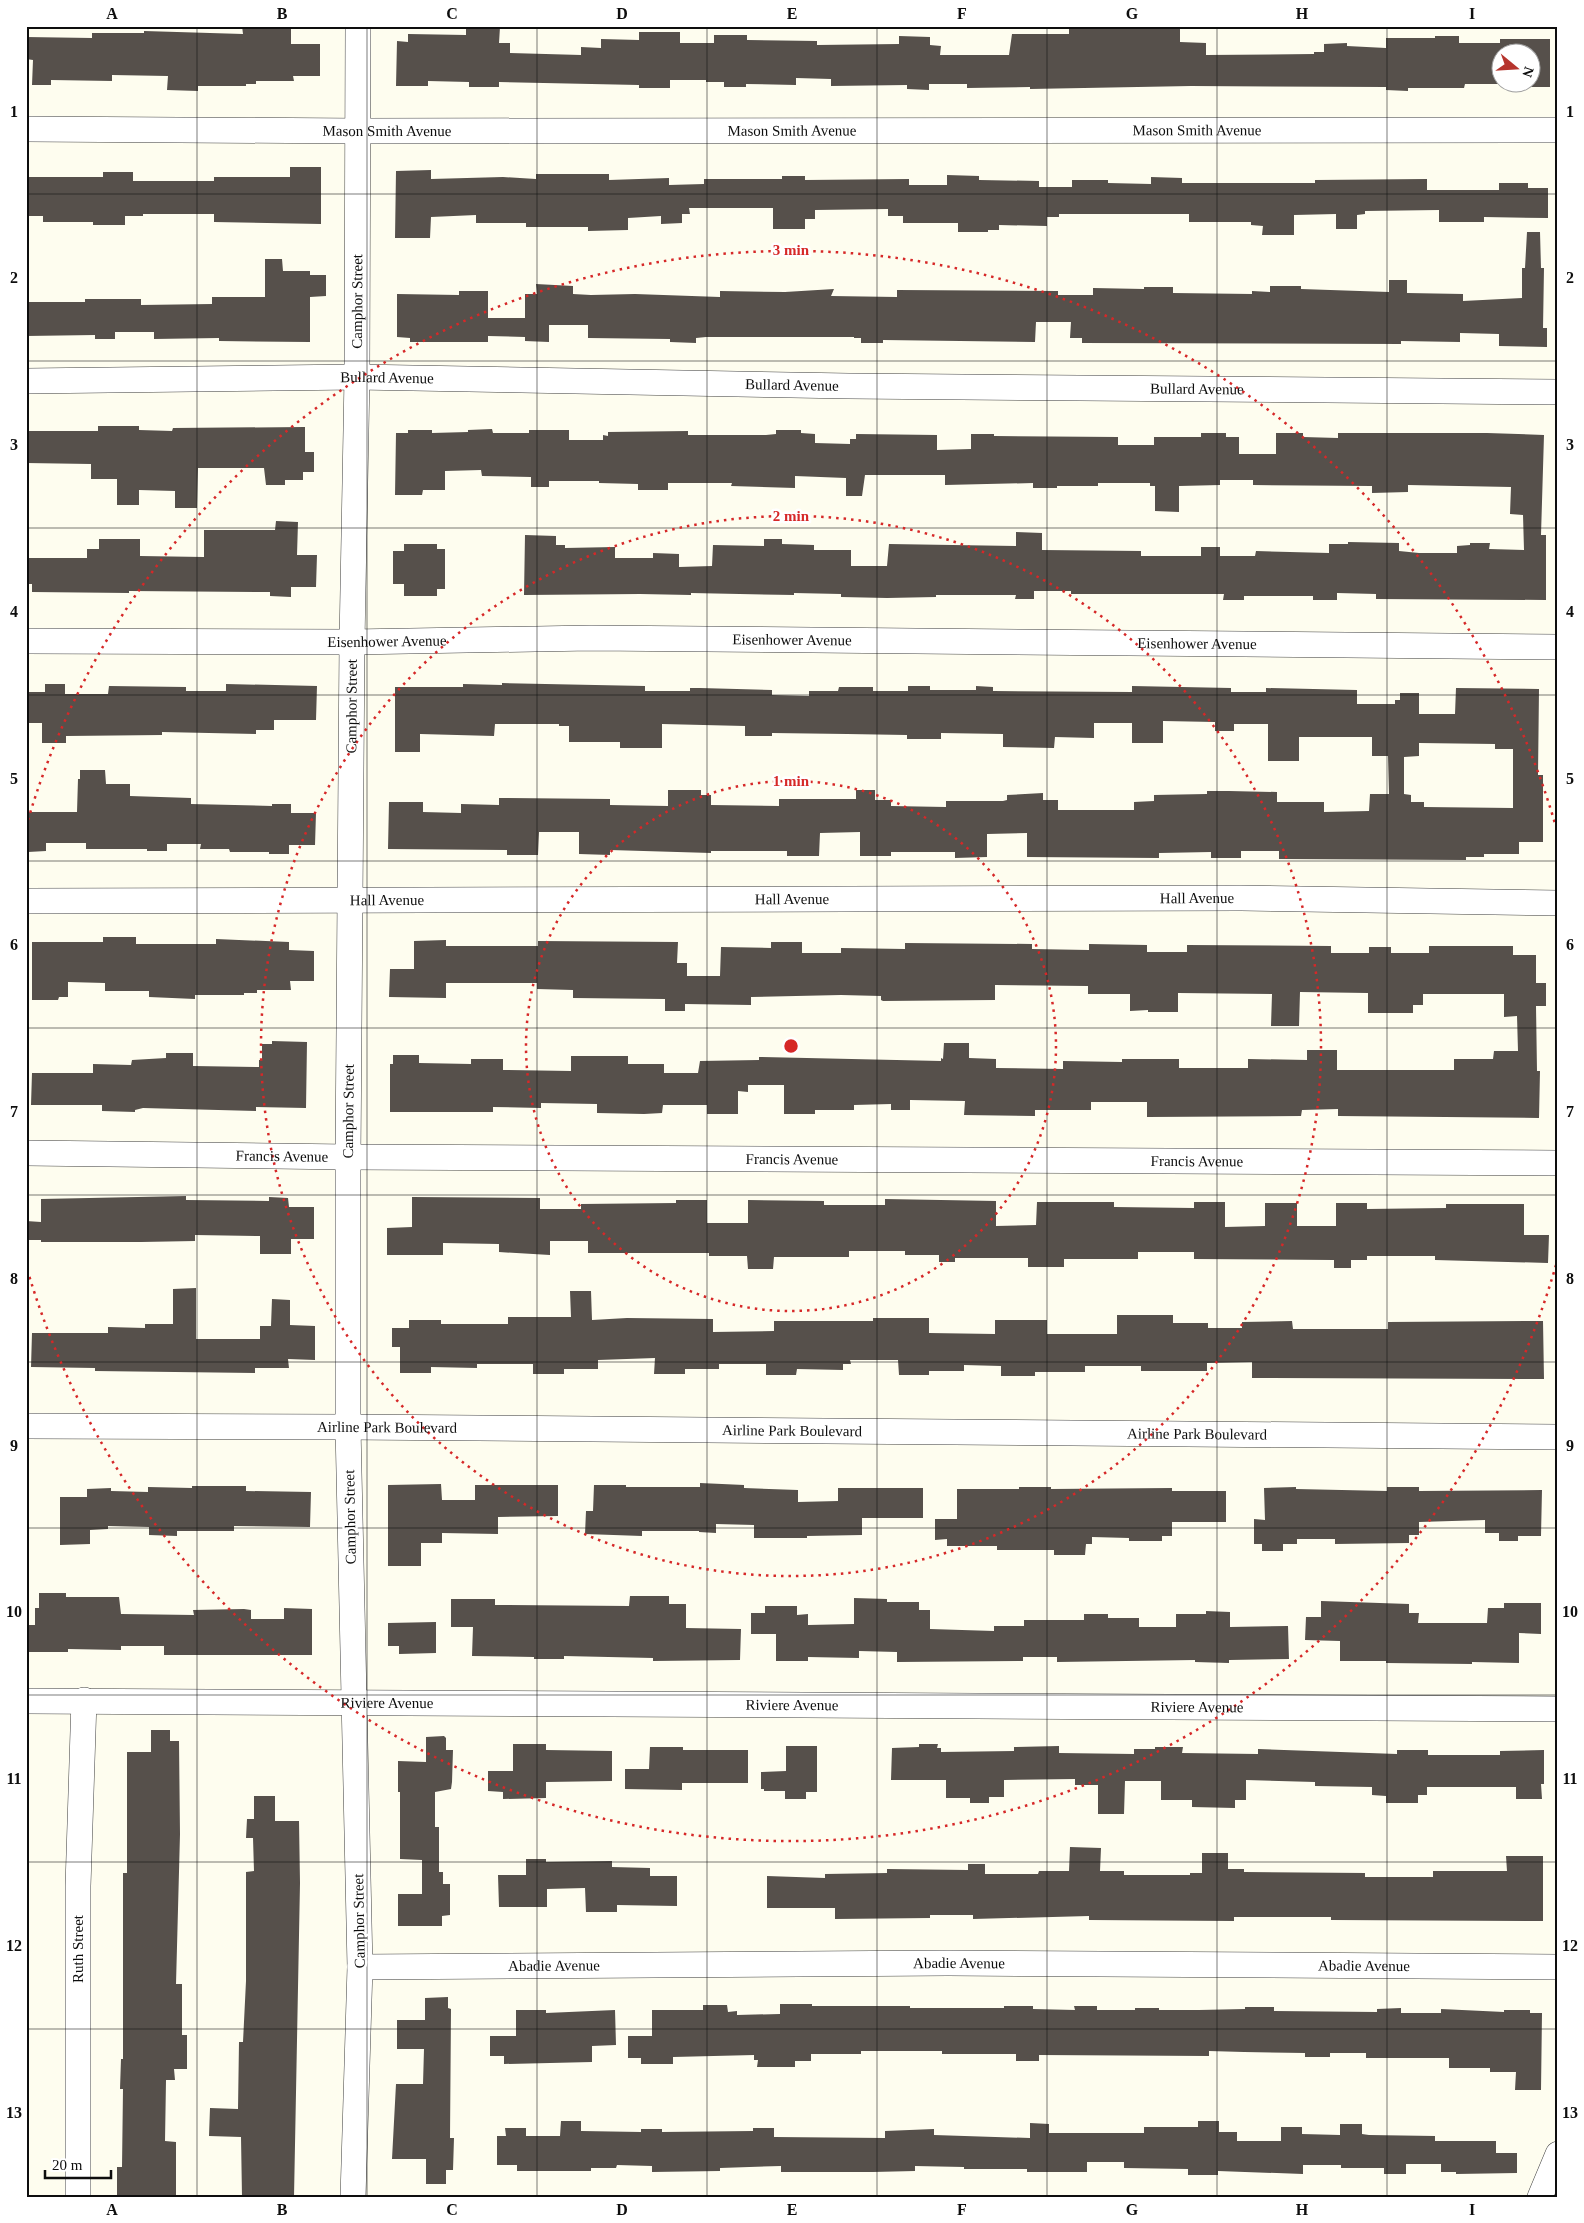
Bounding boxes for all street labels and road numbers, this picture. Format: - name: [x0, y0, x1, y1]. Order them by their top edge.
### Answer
- street label: Mason Smith Avenue: [1132, 122, 1262, 138]
- street label: Mason Smith Avenue: [322, 123, 452, 139]
- street label: Mason Smith Avenue: [727, 123, 857, 139]
- street label: Camphor Street: [349, 253, 365, 349]
- street label: Bullard Avenue: [340, 369, 434, 386]
- street label: Bullard Avenue: [745, 376, 839, 394]
- street label: Bullard Avenue: [1150, 381, 1244, 397]
- street label: Eisenhower Avenue: [732, 631, 852, 648]
- street label: Eisenhower Avenue: [327, 632, 447, 650]
- street label: Eisenhower Avenue: [1137, 635, 1257, 652]
- street label: Camphor Street: [343, 658, 360, 754]
- street label: Hall Avenue: [1160, 890, 1235, 906]
- street label: Hall Avenue: [755, 891, 830, 907]
- street label: Hall Avenue: [350, 892, 425, 908]
- street label: Camphor Street: [340, 1063, 357, 1159]
- street label: Francis Avenue: [236, 1148, 329, 1165]
- street label: Francis Avenue: [746, 1151, 839, 1167]
- street label: Francis Avenue: [1151, 1153, 1244, 1169]
- street label: Airline Park Boulevard: [317, 1419, 458, 1436]
- street label: Airline Park Boulevard: [722, 1422, 863, 1439]
- street label: Airline Park Boulevard: [1127, 1425, 1268, 1443]
- street label: Camphor Street: [341, 1469, 359, 1564]
- street label: Riviere Avenue: [341, 1695, 434, 1711]
- street label: Riviere Avenue: [746, 1697, 839, 1713]
- street label: Riviere Avenue: [1151, 1699, 1244, 1715]
- street label: Camphor Street: [350, 1873, 368, 1968]
- street label: Ruth Street: [70, 1914, 86, 1983]
- street label: Abadie Avenue: [913, 1955, 1005, 1971]
- street label: Abadie Avenue: [508, 1957, 600, 1974]
- street label: Abadie Avenue: [1318, 1957, 1410, 1974]

